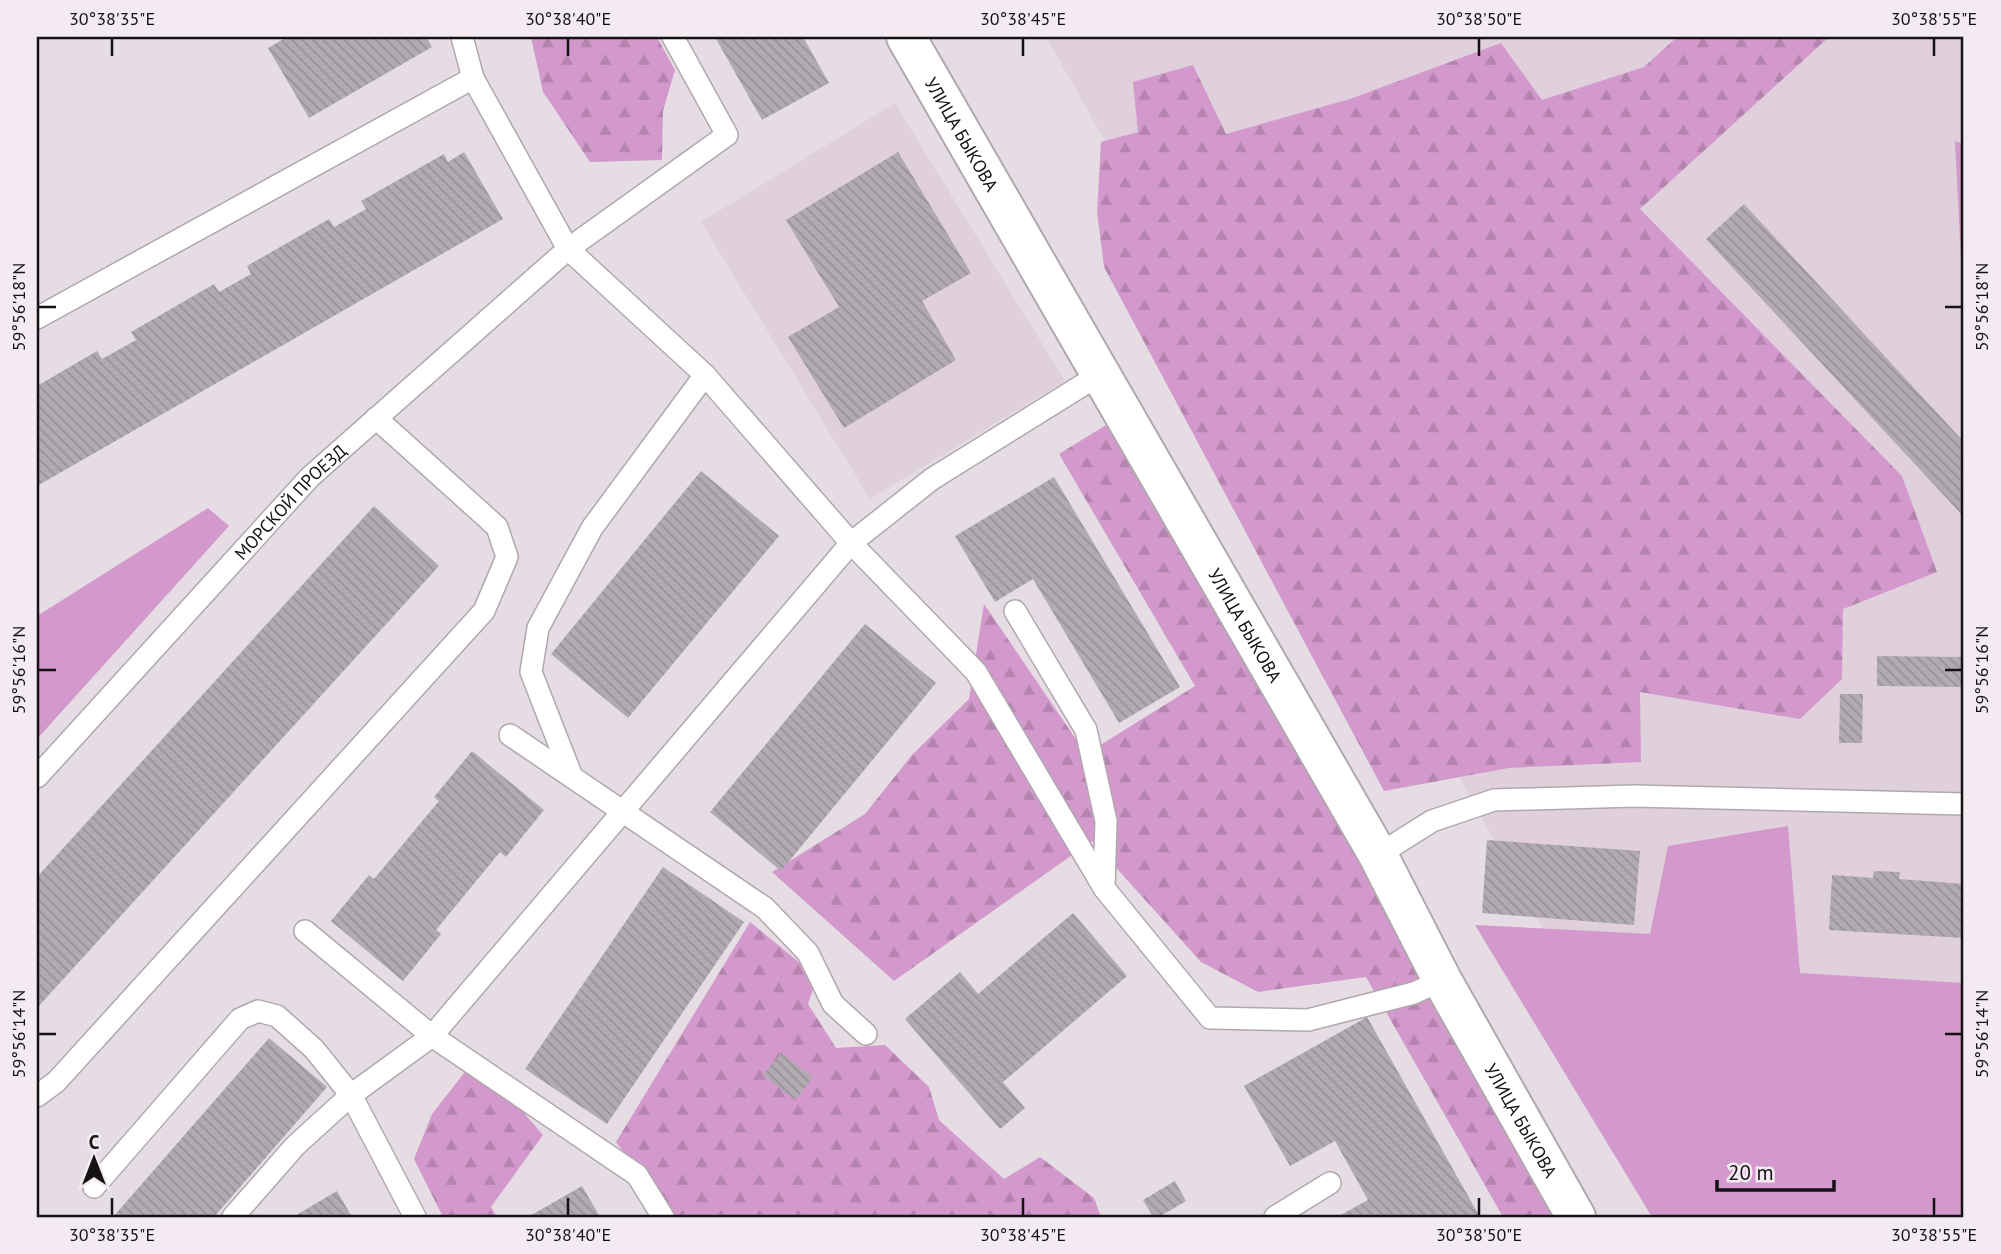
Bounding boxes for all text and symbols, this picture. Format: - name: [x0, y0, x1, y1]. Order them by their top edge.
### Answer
- text: 30°38'35"E: [69, 7, 155, 30]
- text: 30°38'40"E: [525, 7, 611, 30]
- text: 30°38'45"E: [980, 7, 1066, 30]
- text: 30°38'50"E: [1436, 7, 1522, 30]
- text: 30°38'55"E: [1891, 7, 1977, 30]
- street label: УЛИЦА БЫКОВА: [920, 73, 1004, 195]
- text: 59°56'18"N: [7, 263, 30, 351]
- text: 59°56'18"N: [1970, 263, 1993, 351]
- street label: МОРСКОЙ ПРОЕЗД: [229, 439, 351, 564]
- street label: УЛИЦА БЫКОВА: [1203, 564, 1287, 687]
- text: 59°56'16"N: [7, 626, 30, 714]
- text: 59°56'16"N: [1970, 626, 1993, 714]
- text: 59°56'14"N: [7, 990, 30, 1078]
- text: 59°56'14"N: [1970, 990, 1993, 1078]
- street label: УЛИЦА БЫКОВА: [1480, 1059, 1563, 1182]
- north arrow: [60, 1124, 130, 1194]
- text: С: [89, 1130, 100, 1154]
- scale bar: [1717, 1149, 1835, 1193]
- text: 20 m: [1728, 1159, 1774, 1186]
- text: 30°38'35"E: [69, 1223, 155, 1246]
- text: 30°38'40"E: [525, 1223, 611, 1246]
- text: 30°38'45"E: [980, 1223, 1066, 1246]
- text: 30°38'50"E: [1436, 1223, 1522, 1246]
- text: 30°38'55"E: [1891, 1223, 1977, 1246]

